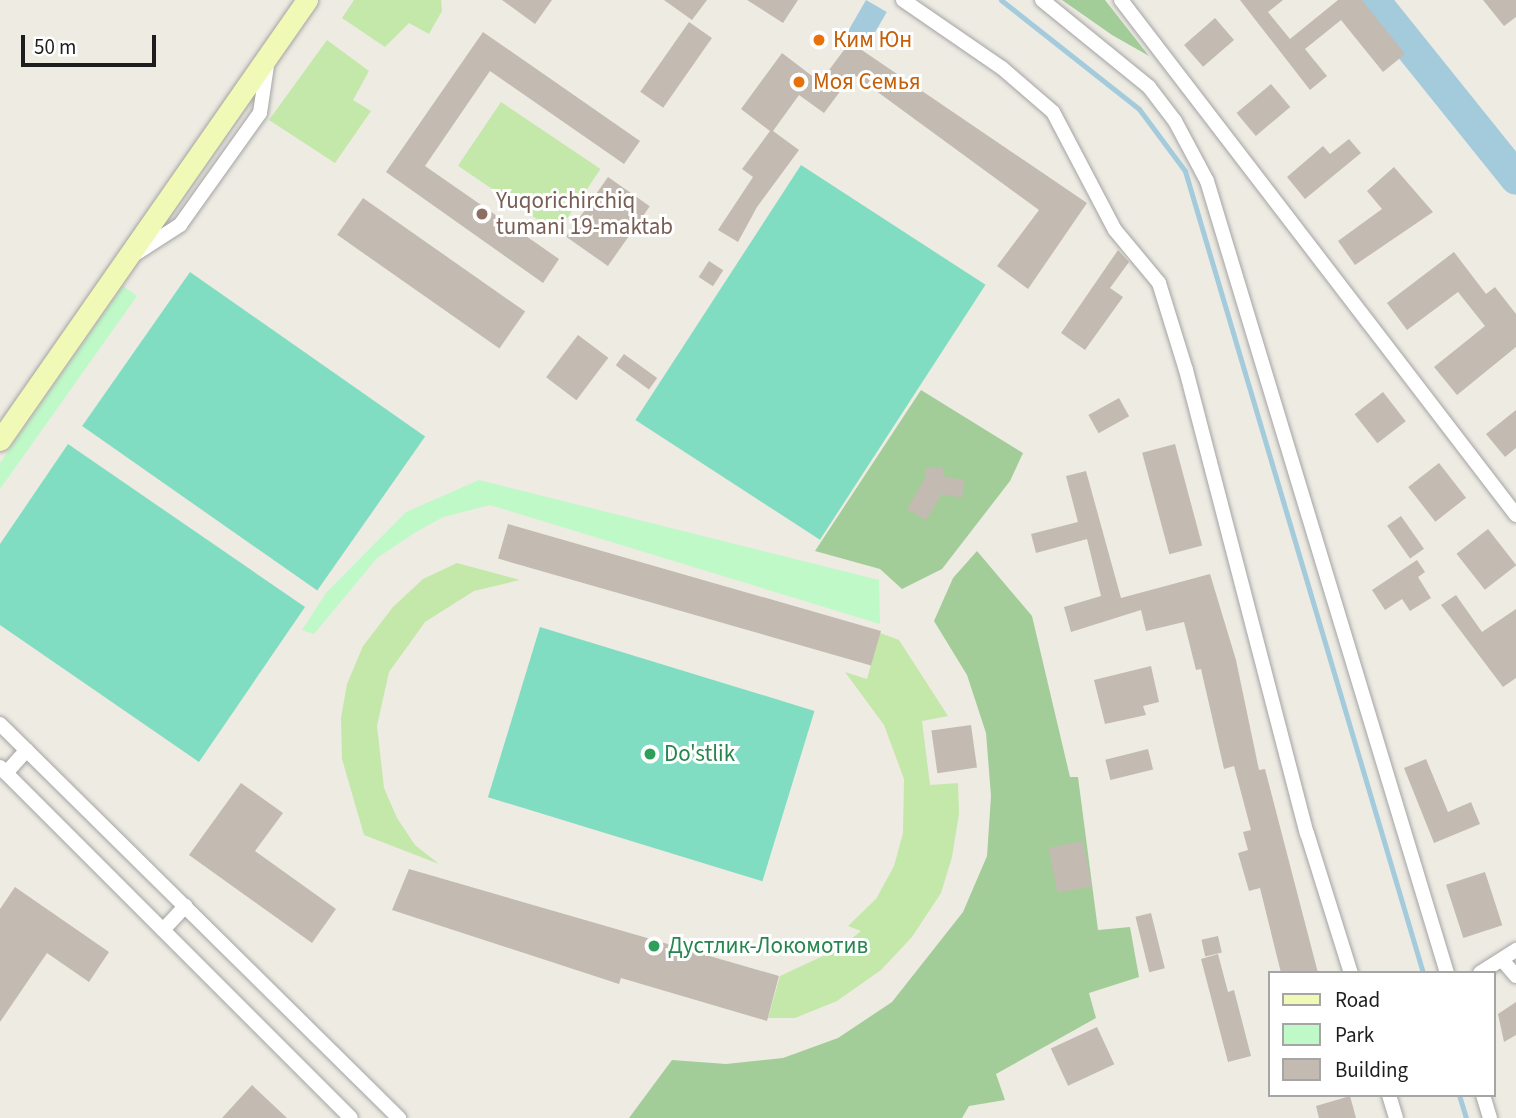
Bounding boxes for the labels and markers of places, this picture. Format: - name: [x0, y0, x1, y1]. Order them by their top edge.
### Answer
- place label: Ким Юн: [833, 26, 912, 54]
- marker: Ким Юн: [811, 32, 827, 48]
- place label: Моя Семья: [813, 68, 921, 96]
- marker: Моя Семья: [791, 74, 807, 90]
- place label: Yuqorichirchiq tumani 19-maktab: [496, 187, 673, 241]
- marker: Yuqorichirchiq tumani 19-maktab: [474, 206, 490, 222]
- place label: Do'stlik: [664, 740, 735, 768]
- marker: Do'stlik: [642, 746, 658, 762]
- place label: Дустлик-Локомотив: [668, 932, 868, 960]
- marker: Дустлик-Локомотив: [646, 938, 662, 954]

